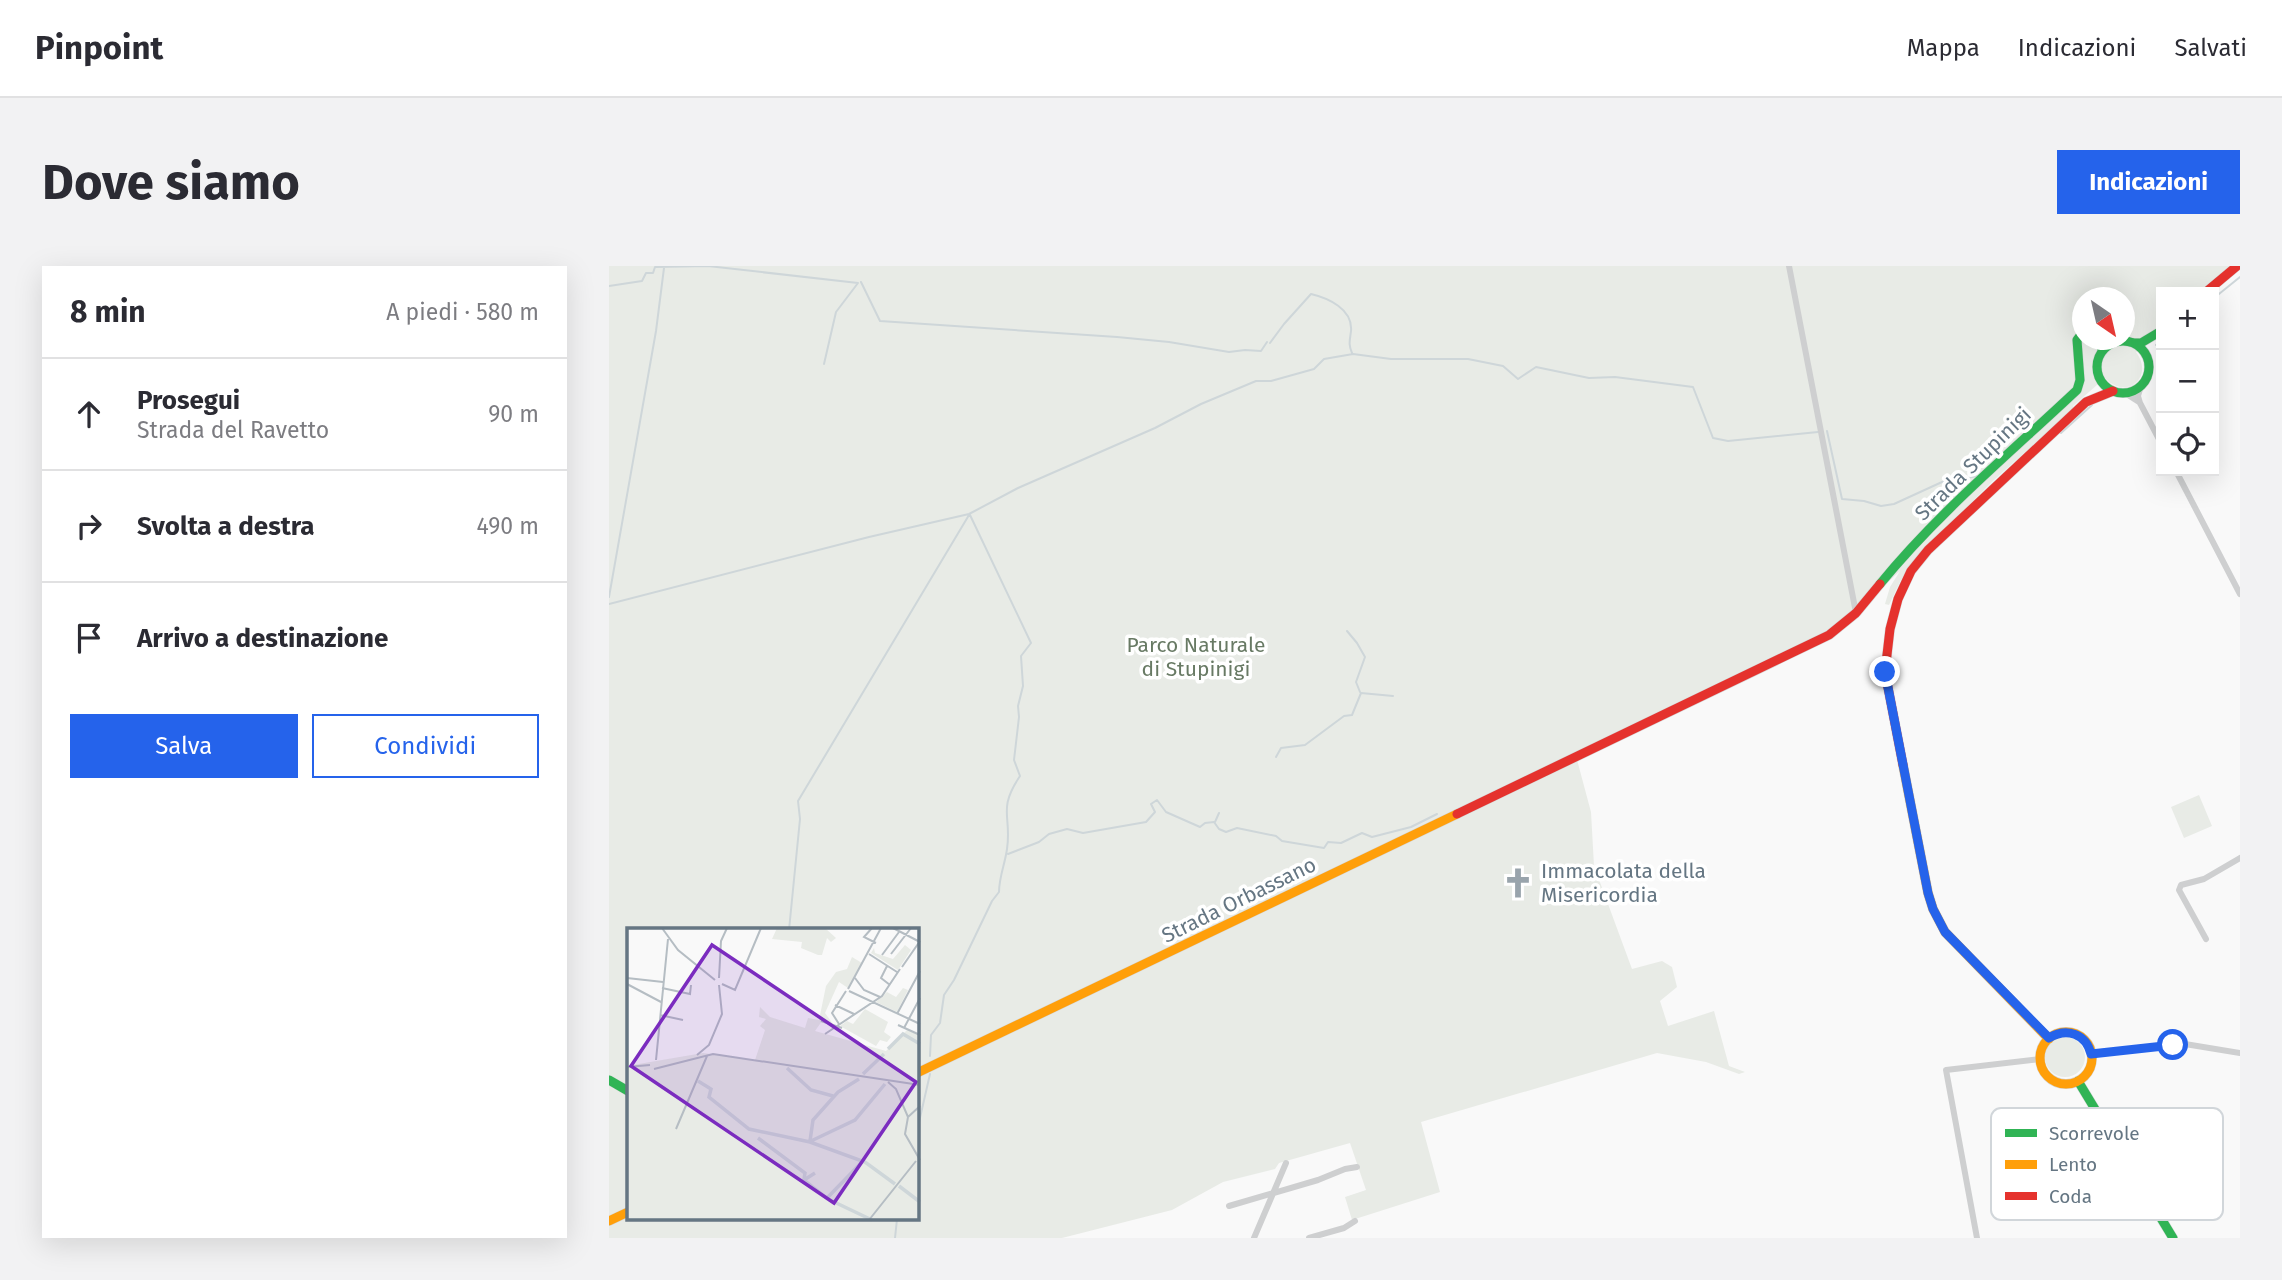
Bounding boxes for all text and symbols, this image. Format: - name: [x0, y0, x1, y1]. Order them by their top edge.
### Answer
- text: Pinpoint: [35, 28, 163, 68]
- text: Mappa: [1907, 34, 1980, 62]
- text: Indicazioni: [2018, 34, 2136, 62]
- text: Salvati: [2174, 34, 2247, 62]
- button: Indicazioni: [2057, 150, 2240, 214]
- text: Dove siamo: [42, 153, 300, 212]
- north arrow: [2072, 287, 2135, 350]
- map controls: [2156, 287, 2219, 476]
- button: +: [2156, 287, 2219, 350]
- text: 8 min: [70, 294, 146, 330]
- text: A piedi · 580 m: [386, 298, 539, 326]
- button: −: [2156, 350, 2219, 413]
- text: Prosegui: [137, 385, 240, 416]
- icon: ahead: [70, 395, 108, 433]
- text: 90 m: [488, 400, 539, 428]
- street label: Strada Stupinigi: [1909, 402, 2037, 526]
- button: locate: [2156, 413, 2219, 476]
- text: Strada del Ravetto: [137, 416, 329, 444]
- icon: right: [70, 507, 108, 545]
- text: Svolta a destra: [137, 511, 315, 542]
- text: 490 m: [477, 512, 539, 540]
- icon: arrive: [70, 619, 108, 657]
- text: Arrivo a destinazione: [137, 623, 388, 654]
- park label: Parco Naturale di Stupinigi: [1126, 632, 1266, 682]
- route end: [1869, 656, 1900, 687]
- button: Salva: [70, 714, 298, 778]
- button: Condividi: [312, 714, 539, 778]
- street label: Strada Orbassano: [1158, 851, 1320, 949]
- place label: Immacolata della Misericordia: [1541, 858, 1706, 908]
- church icon: Immacolata della Misericordia: [1501, 866, 1535, 900]
- inset map: [627, 928, 919, 1220]
- route start: [2157, 1029, 2188, 1060]
- legend: [1991, 1108, 2223, 1220]
- text: Scorrevole: [2049, 1122, 2140, 1145]
- text: Lento: [2049, 1153, 2097, 1176]
- text: Coda: [2049, 1185, 2092, 1208]

